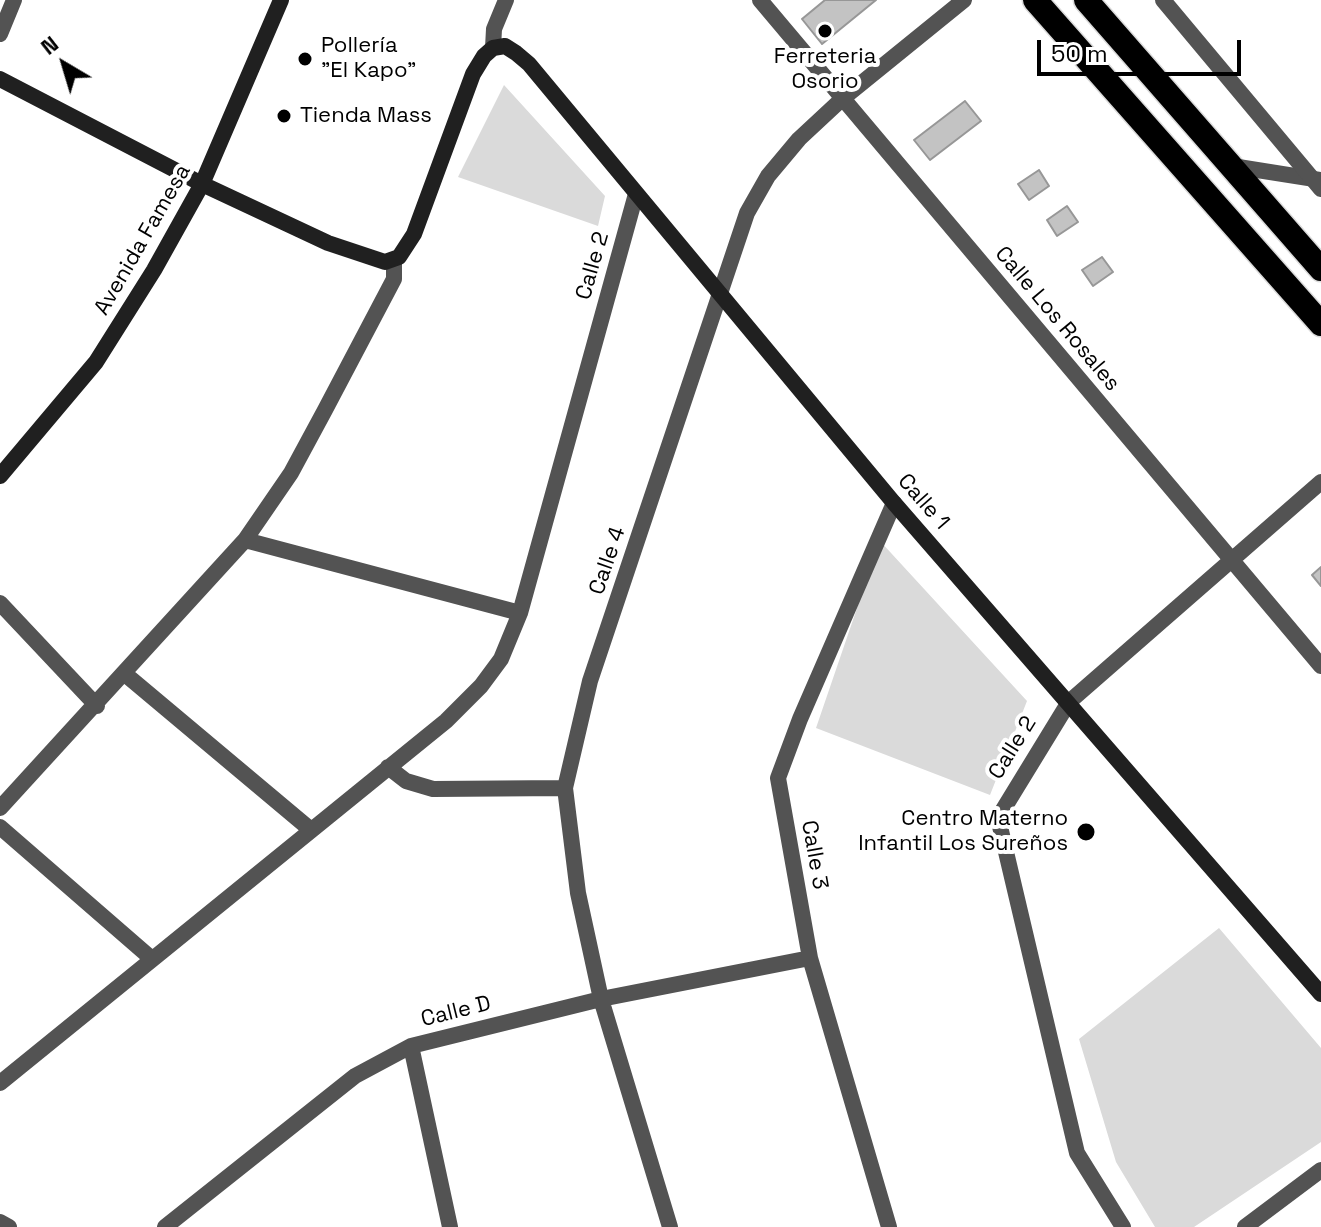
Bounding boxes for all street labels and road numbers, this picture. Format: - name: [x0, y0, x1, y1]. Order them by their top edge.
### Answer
- street label: Avenida Famesa: [89, 160, 197, 320]
- street label: Calle 2: [571, 229, 615, 303]
- street label: Calle Los Rosales: [989, 241, 1125, 397]
- street label: Calle 1: [892, 469, 954, 535]
- street label: Calle 4: [584, 524, 632, 598]
- street label: Calle 2: [983, 712, 1043, 784]
- street label: Calle 3: [795, 818, 833, 892]
- street label: Calle D: [418, 991, 494, 1033]

